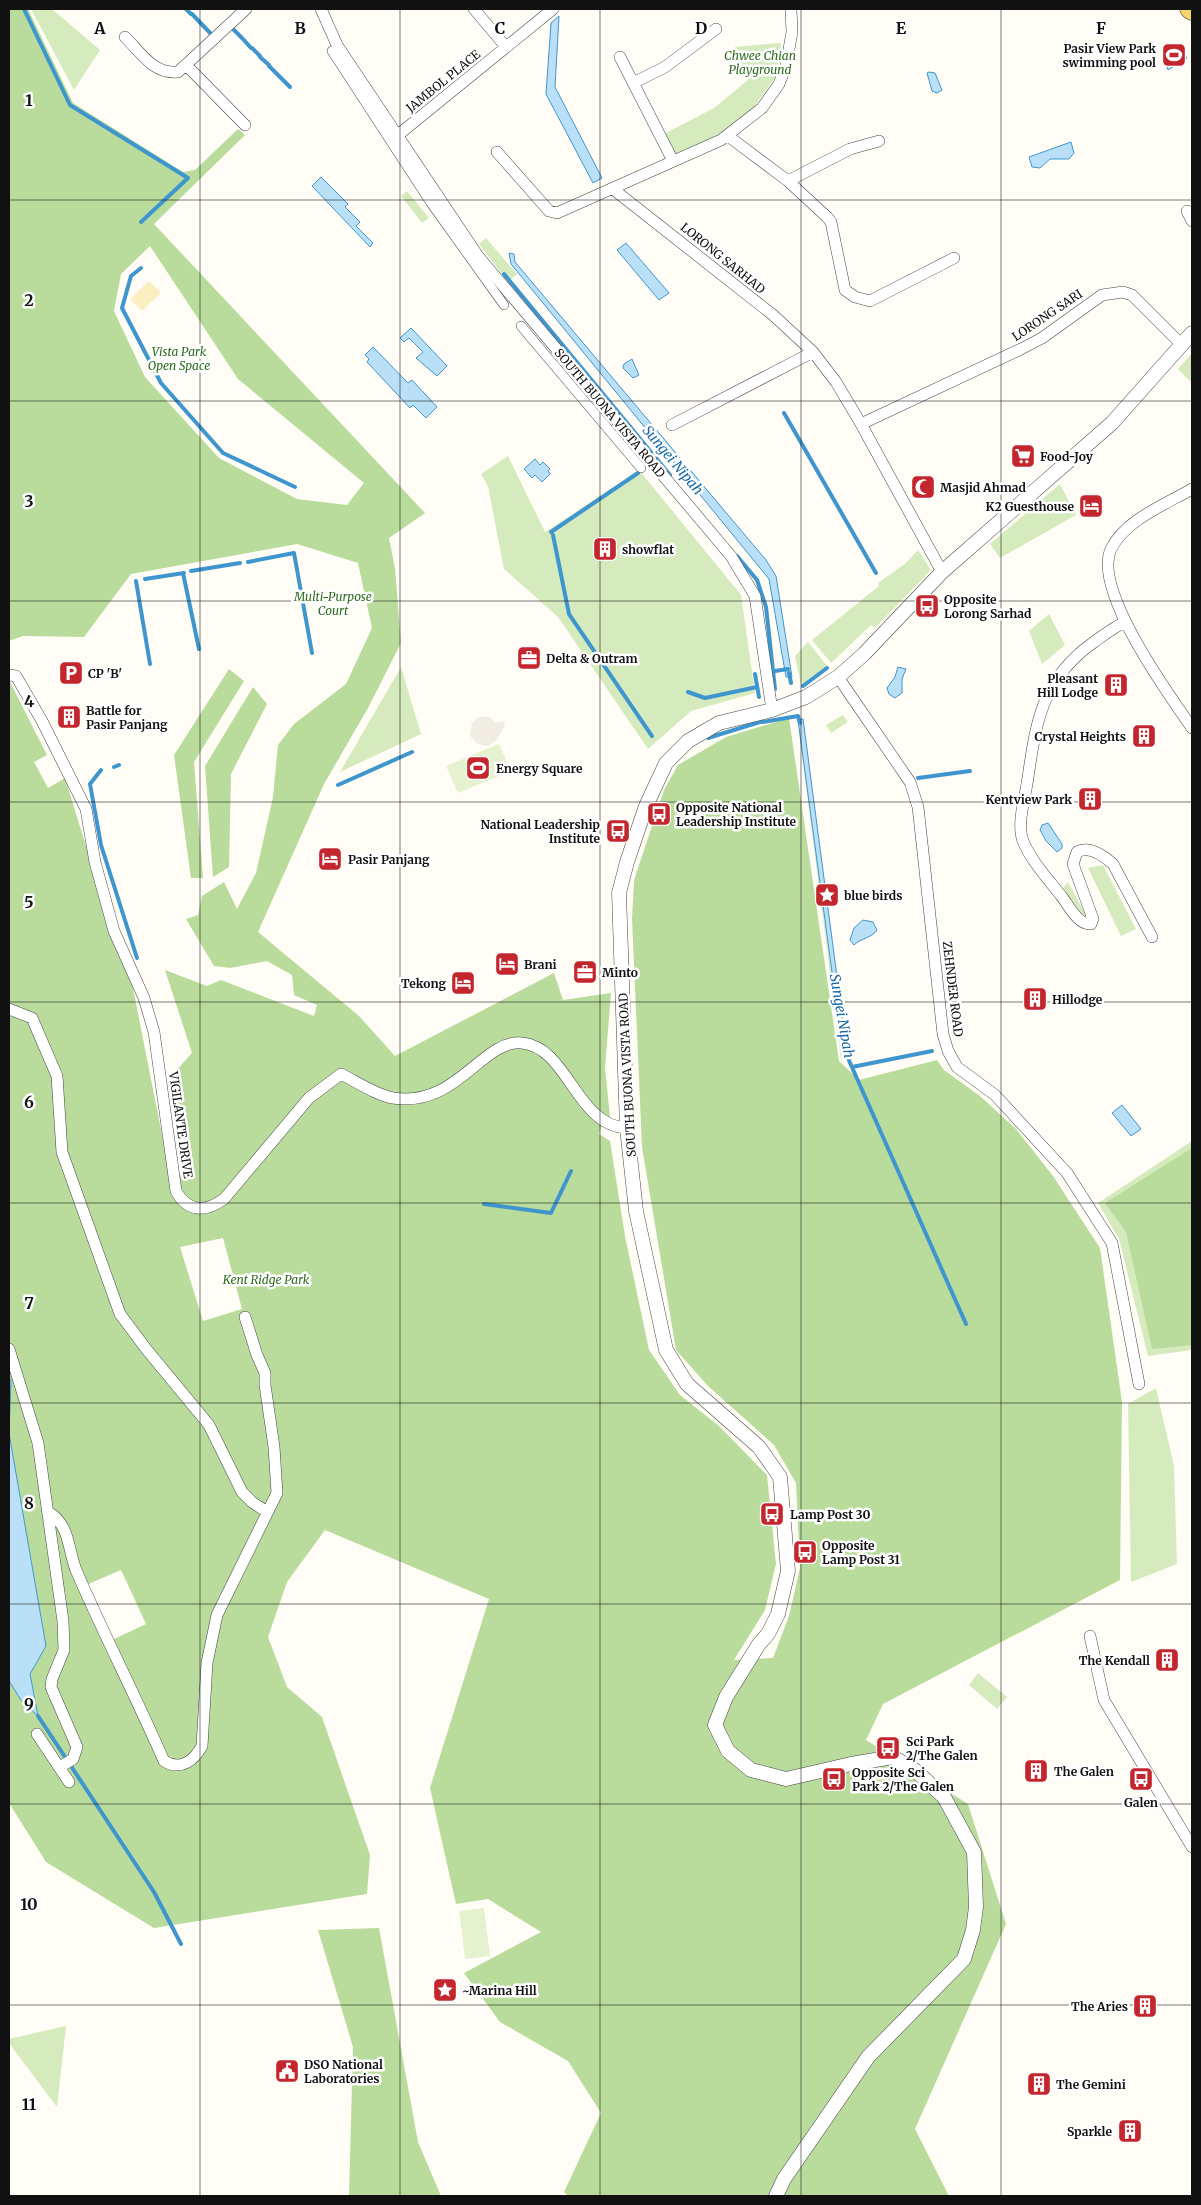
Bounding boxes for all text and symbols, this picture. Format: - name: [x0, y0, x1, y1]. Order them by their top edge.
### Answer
- text: A: [93, 18, 106, 38]
- text: B: [294, 18, 306, 38]
- text: C: [495, 18, 505, 38]
- text: D: [695, 18, 707, 38]
- text: E: [896, 18, 907, 38]
- text: F: [1096, 18, 1106, 38]
- place label: Pasir View Park swimming pool: [1063, 41, 1156, 70]
- sports icon: Pasir View Park swimming pool: [1161, 42, 1187, 68]
- street label: JAMBOL PLACE: [402, 46, 483, 116]
- park label: Chwee Chian Playground: [724, 48, 796, 77]
- text: 1: [25, 90, 33, 110]
- street label: LORONG SARHAD: [678, 219, 768, 297]
- street label: LORONG SARI: [1009, 286, 1085, 344]
- text: 2: [24, 290, 34, 310]
- park label: Vista Park Open Space: [148, 344, 210, 373]
- street label: SOUTH BUONA VISTA ROAD: [551, 345, 669, 481]
- water label: Sungei Nipah: [639, 422, 707, 498]
- supermarket icon: Food-Joy: [1010, 443, 1036, 469]
- place label: Food-Joy: [1040, 449, 1094, 464]
- mosque icon: Masjid Ahmad: [910, 474, 936, 500]
- place label: Masjid Ahmad: [940, 480, 1026, 495]
- text: 3: [24, 491, 34, 511]
- hotel icon: K2 Guesthouse: [1078, 493, 1104, 519]
- place label: K2 Guesthouse: [986, 499, 1075, 514]
- building icon: showflat: [592, 536, 618, 562]
- place label: showflat: [622, 542, 674, 557]
- park label: Multi-Purpose Court: [293, 589, 372, 618]
- place label: Opposite Lorong Sarhad: [944, 592, 1032, 621]
- bus stop icon: Opposite Lorong Sarhad: [914, 593, 940, 619]
- office icon: Delta & Outram: [516, 645, 542, 671]
- place label: Delta & Outram: [546, 651, 638, 666]
- parking icon: CP 'B': [58, 660, 84, 686]
- place label: CP 'B': [88, 666, 122, 681]
- place label: Pleasant Hill Lodge: [1037, 671, 1099, 700]
- building icon: Pleasant Hill Lodge: [1103, 672, 1129, 698]
- text: 4: [24, 691, 34, 711]
- place label: Battle for Pasir Panjang: [86, 703, 168, 732]
- building icon: Battle for Pasir Panjang: [56, 704, 82, 730]
- building icon: Crystal Heights: [1131, 723, 1157, 749]
- place label: Crystal Heights: [1035, 729, 1126, 744]
- sports icon: Energy Square: [465, 755, 491, 781]
- place label: Energy Square: [496, 761, 583, 776]
- building icon: Kentview Park: [1077, 786, 1103, 812]
- place label: Kentview Park: [986, 792, 1072, 807]
- place label: Opposite National Leadership Institute: [676, 800, 797, 829]
- bus stop icon: Opposite National Leadership Institute: [646, 801, 672, 827]
- place label: National Leadership Institute: [480, 817, 600, 846]
- bus stop icon: National Leadership Institute: [605, 818, 631, 844]
- hotel icon: Pasir Panjang: [317, 846, 343, 872]
- place label: Pasir Panjang: [348, 852, 430, 867]
- place icon: blue birds: [814, 882, 840, 908]
- place label: blue birds: [844, 888, 902, 903]
- text: 5: [24, 892, 34, 912]
- street label: ZEHNDER ROAD: [940, 940, 966, 1038]
- hotel icon: Brani: [494, 951, 520, 977]
- place label: Brani: [524, 957, 557, 972]
- office icon: Minto: [572, 959, 598, 985]
- place label: Minto: [602, 965, 638, 980]
- hotel icon: Tekong: [450, 970, 476, 996]
- water label: Sungei Nipah: [826, 973, 858, 1059]
- place label: Tekong: [401, 976, 446, 991]
- building icon: Hillodge: [1022, 986, 1048, 1012]
- place label: Hillodge: [1052, 992, 1103, 1007]
- street label: SOUTH BUONA VISTA ROAD: [615, 993, 639, 1157]
- street label: VIGILANTE DRIVE: [166, 1070, 196, 1180]
- text: 6: [24, 1092, 34, 1112]
- park label: Kent Ridge Park: [222, 1272, 310, 1287]
- text: 7: [24, 1293, 34, 1313]
- text: 8: [24, 1493, 34, 1513]
- bus stop icon: Lamp Post 30: [759, 1501, 785, 1527]
- place label: Lamp Post 30: [790, 1507, 871, 1522]
- place label: Opposite Lamp Post 31: [822, 1538, 900, 1567]
- bus stop icon: Opposite Lamp Post 31: [792, 1539, 818, 1565]
- building icon: The Kendall: [1154, 1647, 1180, 1673]
- place label: The Kendall: [1079, 1653, 1150, 1668]
- text: 9: [24, 1694, 34, 1714]
- place label: Sci Park 2/The Galen: [906, 1734, 978, 1763]
- bus stop icon: Sci Park 2/The Galen: [875, 1735, 901, 1761]
- building icon: The Galen: [1023, 1758, 1049, 1784]
- place label: The Galen: [1054, 1764, 1114, 1779]
- place label: Opposite Sci Park 2/The Galen: [852, 1765, 954, 1794]
- bus stop icon: Opposite Sci Park 2/The Galen: [821, 1766, 847, 1792]
- bus stop icon: Galen: [1128, 1766, 1154, 1792]
- place label: Galen: [1124, 1795, 1158, 1810]
- text: 10: [20, 1894, 38, 1914]
- place icon: ~Marina Hill: [432, 1977, 458, 2003]
- place label: ~Marina Hill: [462, 1983, 537, 1998]
- building icon: The Aries: [1132, 1993, 1158, 2019]
- place label: The Aries: [1071, 1999, 1128, 2014]
- place label: DSO National Laboratories: [304, 2057, 383, 2086]
- public building icon: DSO National Laboratories: [274, 2058, 300, 2084]
- building icon: The Gemini: [1026, 2071, 1052, 2097]
- place label: The Gemini: [1056, 2077, 1126, 2092]
- text: 11: [22, 2094, 37, 2114]
- building icon: Sparkle: [1117, 2118, 1143, 2144]
- place label: Sparkle: [1067, 2124, 1112, 2139]

